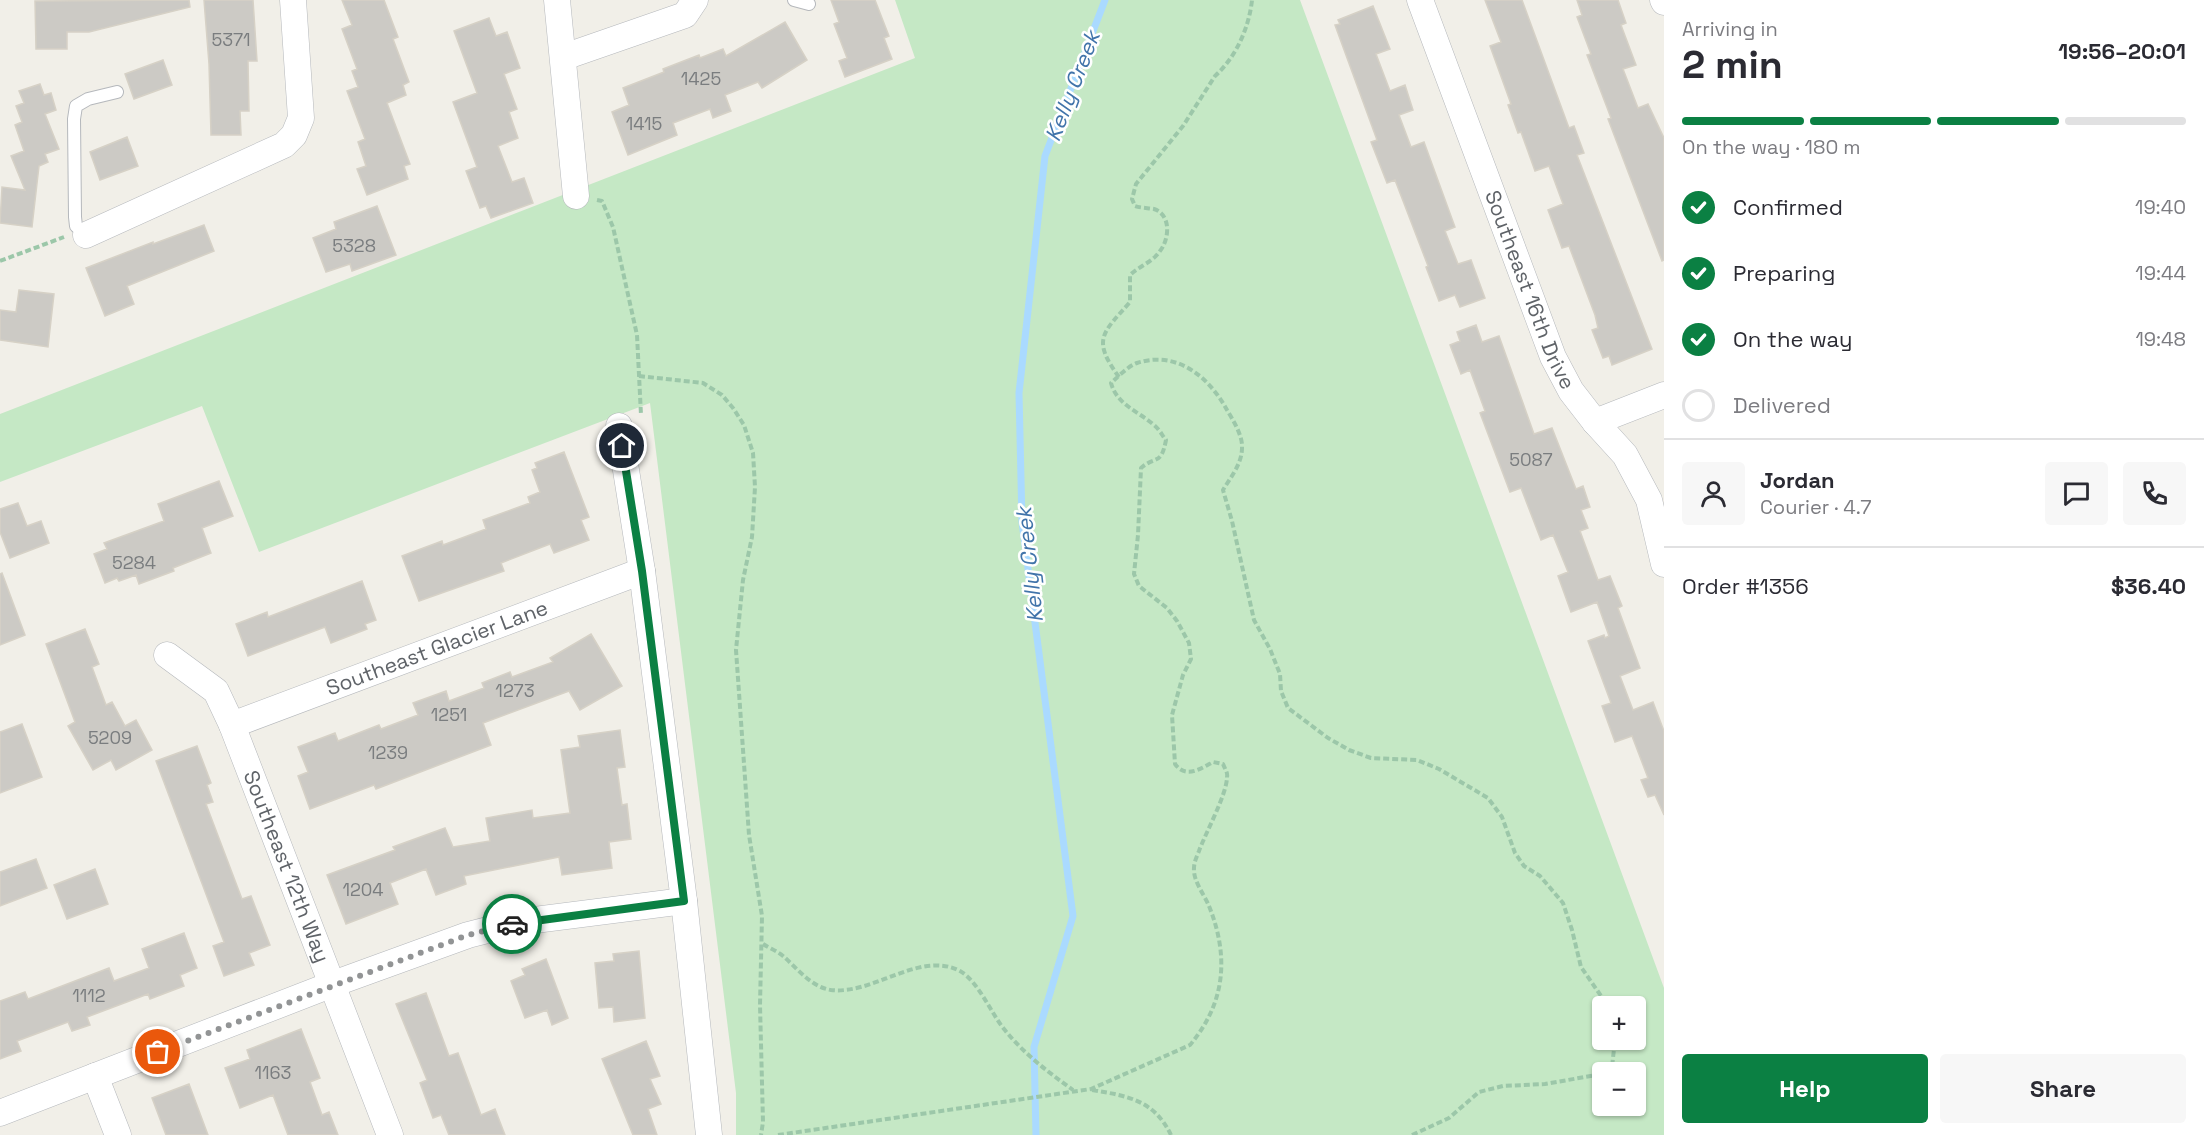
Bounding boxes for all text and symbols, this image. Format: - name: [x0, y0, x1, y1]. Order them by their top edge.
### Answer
- text: Arriving in: [1682, 16, 1778, 42]
- water label: Kelly Creek: [1038, 25, 1107, 145]
- house number: 5371: [211, 28, 251, 51]
- text: 19:56–20:01: [2058, 37, 2186, 65]
- text: 2 min: [1682, 40, 1783, 89]
- house number: 1425: [681, 67, 721, 90]
- house number: 1415: [626, 112, 662, 135]
- text: On the way · 180 m: [1682, 134, 1861, 160]
- street label: Southeast 16th Drive: [1479, 186, 1582, 394]
- icon: check: [1682, 191, 1715, 224]
- text: Confirmed: [1733, 193, 1843, 221]
- text: 19:40: [2135, 194, 2186, 220]
- house number: 5328: [332, 234, 376, 257]
- icon: check: [1682, 257, 1715, 290]
- text: Preparing: [1733, 259, 1835, 287]
- text: 19:44: [2135, 260, 2186, 286]
- icon: check: [1682, 323, 1715, 356]
- text: On the way: [1733, 325, 1852, 353]
- text: 19:48: [2135, 326, 2186, 352]
- text: Delivered: [1733, 391, 1831, 419]
- pin: [596, 420, 647, 471]
- icon: home: [605, 429, 638, 462]
- house number: 5087: [1509, 448, 1553, 471]
- button: person: [1682, 462, 1745, 525]
- button: chat: [2045, 462, 2108, 525]
- button: phone: [2123, 462, 2186, 525]
- text: Jordan: [1760, 466, 1835, 494]
- text: Courier · 4.7: [1760, 494, 1871, 520]
- water label: Kelly Creek: [1009, 504, 1049, 624]
- house number: 5284: [112, 551, 156, 574]
- text: Order #1356: [1682, 572, 1809, 600]
- text: $36.40: [2111, 572, 2186, 600]
- street label: Southeast Glacier Lane: [322, 594, 551, 701]
- house number: 1273: [495, 679, 535, 702]
- house number: 1251: [431, 703, 467, 726]
- house number: 5209: [88, 726, 132, 749]
- house number: 1239: [368, 741, 408, 764]
- street label: Southeast 12th Way: [238, 766, 336, 966]
- house number: 1204: [342, 878, 384, 901]
- courier: [482, 894, 542, 954]
- icon: car: [496, 908, 529, 941]
- house number: 1112: [72, 984, 106, 1007]
- map controls: [1592, 996, 1646, 1116]
- button: +: [1592, 996, 1646, 1050]
- pin: [132, 1026, 183, 1077]
- icon: bag: [141, 1035, 174, 1068]
- button: Help: [1682, 1054, 1928, 1123]
- button: Share: [1940, 1054, 2186, 1123]
- house number: 1163: [255, 1061, 291, 1084]
- button: −: [1592, 1062, 1646, 1116]

